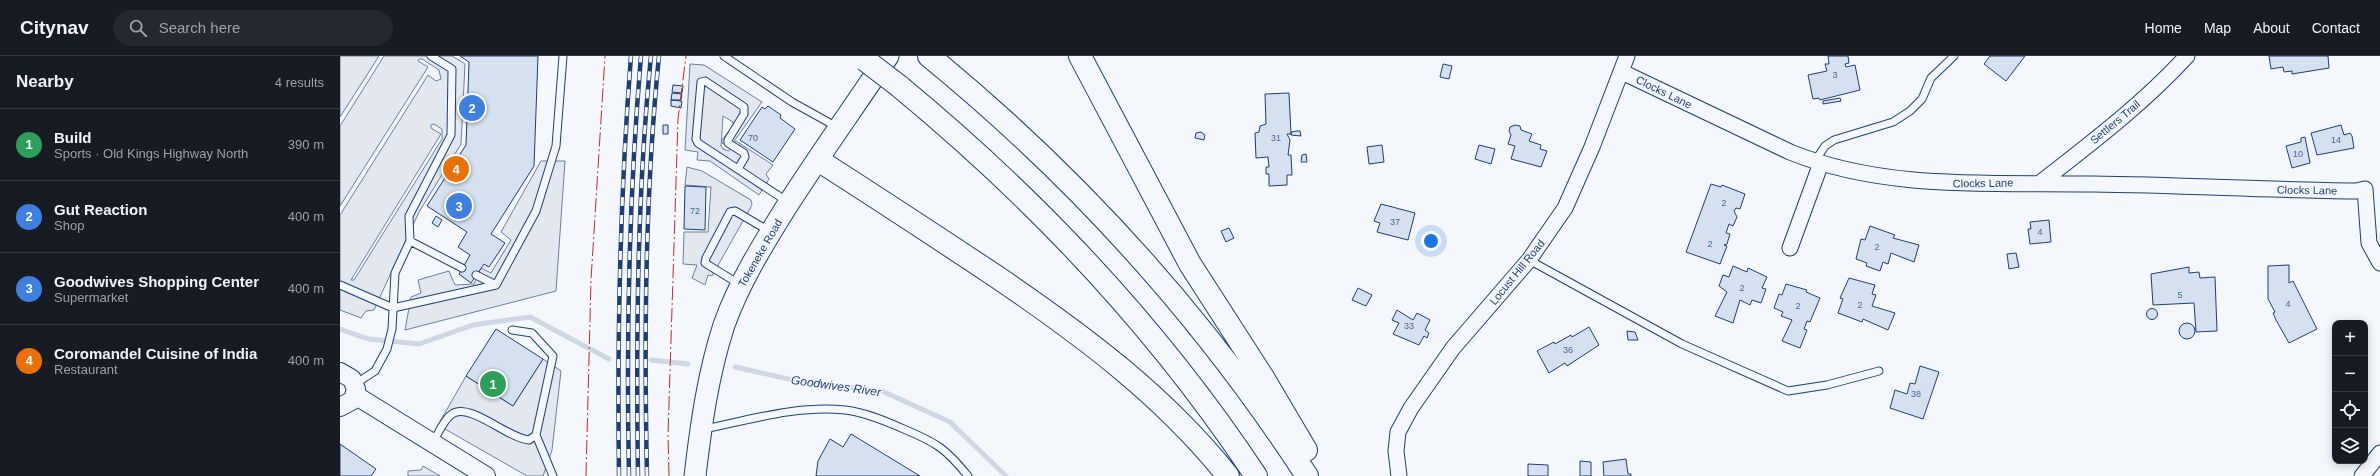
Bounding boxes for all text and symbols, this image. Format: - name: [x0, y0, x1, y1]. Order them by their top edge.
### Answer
- search box: [113, 10, 393, 46]
- text: Citynav: [20, 17, 89, 38]
- icon: search: [127, 17, 149, 39]
- text: Search here: [159, 19, 240, 36]
- text: Home: [2145, 20, 2182, 36]
- text: Map: [2204, 20, 2231, 36]
- text: About: [2253, 20, 2290, 36]
- text: Contact: [2312, 20, 2360, 36]
- house number: 3: [1832, 70, 1838, 80]
- text: Nearby: [16, 72, 74, 91]
- street label: Clocks Lane: [1634, 73, 1694, 111]
- text: 4 results: [275, 75, 324, 90]
- pin: 2: [459, 93, 485, 123]
- street label: Settlers Trail: [2088, 98, 2142, 146]
- text: Build: [54, 129, 92, 146]
- house number: 70: [748, 133, 758, 143]
- house number: 31: [1271, 133, 1281, 143]
- house number: 14: [2331, 135, 2341, 145]
- text: 1: [25, 137, 33, 152]
- text: 390 m: [288, 137, 324, 152]
- text: Sports · Old Kings Highway North: [54, 146, 248, 161]
- house number: 10: [2293, 149, 2303, 159]
- pin: 4: [443, 154, 469, 184]
- street label: Clocks Lane: [1953, 176, 2013, 190]
- street label: Clocks Lane: [2277, 183, 2337, 197]
- pin: 3: [446, 191, 472, 221]
- house number: 2: [1721, 198, 1727, 208]
- text: Gut Reaction: [54, 201, 147, 218]
- house number: 72: [690, 206, 700, 216]
- text: 2: [25, 209, 33, 224]
- text: 400 m: [288, 209, 324, 224]
- street label: Tokeneke Road: [736, 217, 784, 289]
- house number: 37: [1390, 217, 1400, 227]
- text: Shop: [54, 218, 84, 233]
- house number: 4: [2037, 227, 2043, 237]
- your location: [1421, 231, 1441, 251]
- street label: Locust Hill Road: [1487, 237, 1547, 307]
- house number: 2: [1707, 239, 1713, 249]
- house number: 2: [1874, 242, 1880, 252]
- text: Goodwives Shopping Center: [54, 273, 259, 290]
- text: 3: [25, 281, 33, 296]
- text: 400 m: [288, 281, 324, 296]
- house number: 2: [1739, 283, 1745, 293]
- text: Supermarket: [54, 290, 128, 305]
- house number: 5: [2177, 290, 2183, 300]
- house number: 4: [2285, 299, 2291, 309]
- house number: 2: [1857, 300, 1863, 310]
- house number: 2: [1795, 301, 1801, 311]
- map controls: [2332, 320, 2368, 464]
- button: +: [2332, 320, 2368, 356]
- house number: 33: [1404, 321, 1414, 331]
- text: Coromandel Cuisine of India: [54, 345, 257, 362]
- house number: 36: [1563, 345, 1573, 355]
- text: 4: [25, 353, 33, 368]
- text: 400 m: [288, 353, 324, 368]
- button: −: [2332, 356, 2368, 392]
- text: Restaurant: [54, 362, 118, 377]
- pin: 1: [480, 369, 506, 399]
- water label: Goodwives River: [790, 373, 883, 399]
- house number: 38: [1911, 389, 1921, 399]
- button: locate: [2332, 392, 2368, 428]
- button: layers: [2332, 428, 2368, 464]

